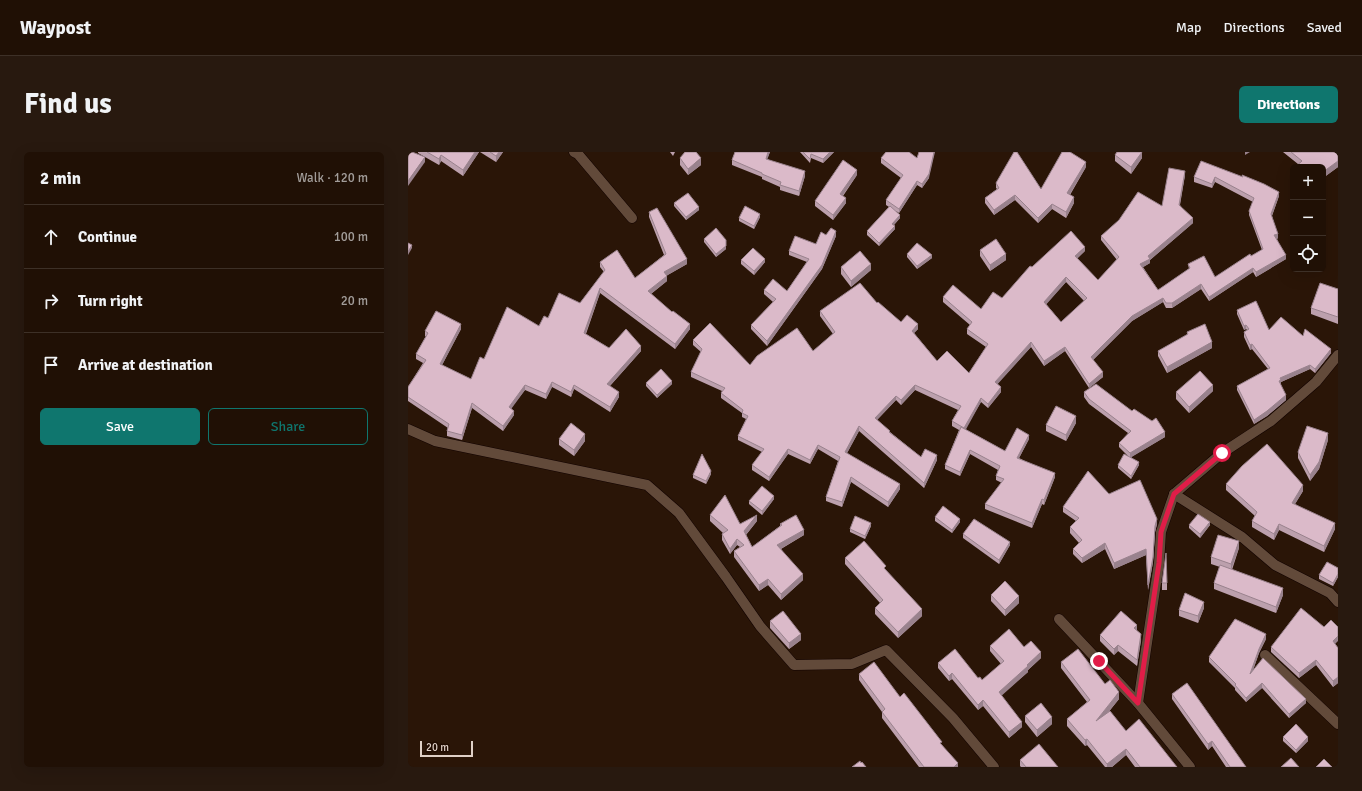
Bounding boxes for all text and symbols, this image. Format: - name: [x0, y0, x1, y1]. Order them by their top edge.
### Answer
- text: Waypost: [20, 16, 91, 40]
- text: Map: [1176, 19, 1202, 36]
- text: Directions: [1224, 19, 1285, 36]
- text: Saved: [1307, 19, 1342, 36]
- button: Directions: [1239, 86, 1338, 123]
- text: Find us: [24, 87, 112, 121]
- map controls: [1290, 164, 1326, 272]
- button: +: [1290, 164, 1326, 200]
- text: 2 min: [40, 168, 81, 189]
- text: Walk · 120 m: [297, 170, 368, 186]
- button: −: [1290, 200, 1326, 236]
- icon: ahead: [40, 226, 62, 248]
- text: Continue: [78, 228, 137, 246]
- text: 100 m: [334, 229, 368, 245]
- button: locate: [1290, 236, 1326, 272]
- icon: right: [40, 290, 62, 312]
- text: Turn right: [78, 292, 143, 310]
- text: 20 m: [341, 293, 368, 309]
- icon: arrive: [40, 354, 62, 376]
- text: Arrive at destination: [78, 356, 213, 374]
- button: Save: [40, 408, 200, 445]
- button: Share: [208, 408, 368, 445]
- route start: [1213, 444, 1231, 462]
- route end: [1090, 652, 1108, 670]
- scale bar: [420, 739, 473, 758]
- text: 20 m: [426, 741, 449, 754]

